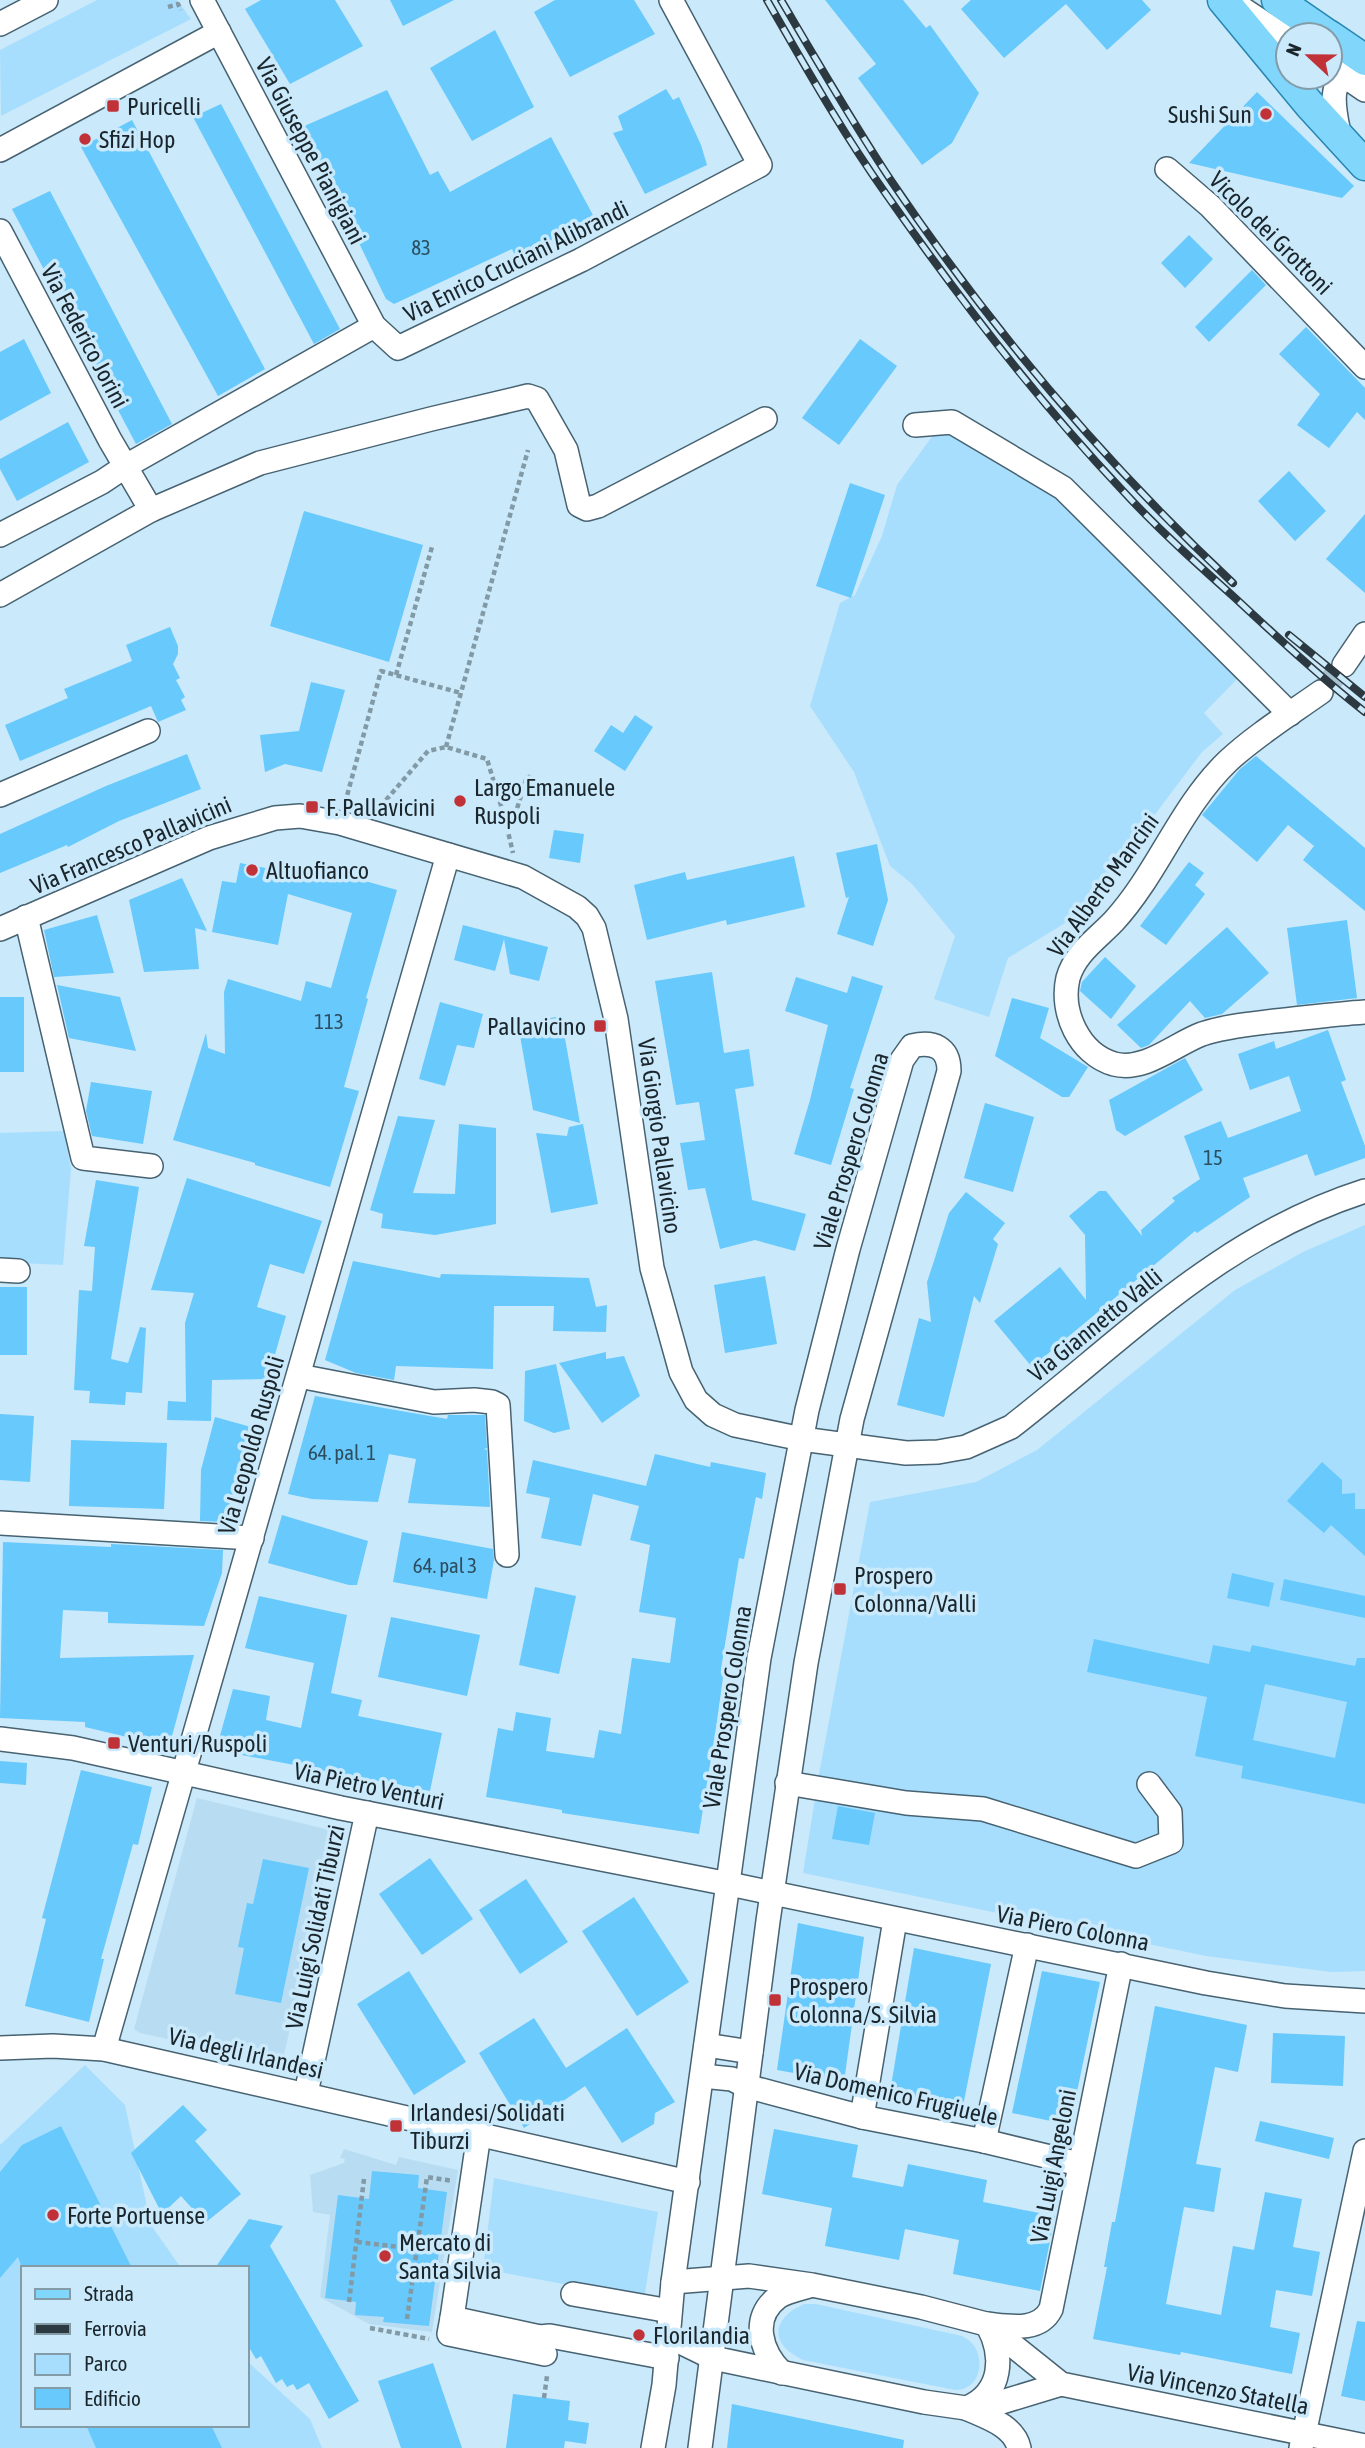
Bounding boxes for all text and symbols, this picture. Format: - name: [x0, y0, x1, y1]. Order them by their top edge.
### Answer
- north arrow: [1274, 21, 1344, 91]
- text: N: [1281, 40, 1306, 59]
- street label: Via Giuseppe Pianigiani: [250, 53, 372, 249]
- place label: Puricelli: [127, 93, 201, 120]
- marker: Puricelli: [105, 98, 121, 114]
- place label: Sushi Sun: [1168, 101, 1252, 128]
- marker: Sushi Sun: [1258, 106, 1274, 122]
- place label: Sfizi Hop: [99, 126, 175, 153]
- marker: Sfizi Hop: [77, 131, 93, 147]
- street label: Vicolo dei Grottoni: [1204, 166, 1338, 300]
- street label: Via Enrico Cruciani Alibrandi: [399, 195, 633, 327]
- house number: 83: [411, 235, 431, 259]
- street label: Via Federico Jorini: [36, 260, 134, 412]
- place label: Largo Emanuele Ruspoli: [474, 774, 615, 829]
- street label: Via Francesco Pallavicini: [27, 791, 235, 899]
- marker: Largo Emanuele Ruspoli: [452, 793, 468, 809]
- place label: F. Pallavicini: [326, 794, 435, 821]
- marker: F. Pallavicini: [304, 799, 320, 815]
- street label: Via Alberto Mancini: [1042, 808, 1164, 962]
- place label: Altuofianco: [266, 857, 369, 884]
- marker: Altuofianco: [244, 862, 260, 878]
- house number: 113: [314, 1009, 344, 1033]
- place label: Pallavicino: [487, 1013, 586, 1040]
- marker: Pallavicino: [592, 1018, 608, 1034]
- street label: Via Giorgio Pallavicino: [633, 1037, 687, 1235]
- street label: Viale Prospero Colonna: [808, 1049, 894, 1253]
- house number: 15: [1203, 1145, 1223, 1169]
- street label: Via Giannetto Valli: [1023, 1263, 1167, 1387]
- street label: Via Leopoldo Ruspoli: [213, 1353, 289, 1537]
- house number: 64. pal. 1: [308, 1440, 376, 1464]
- house number: 64. pal 3: [413, 1553, 477, 1577]
- place label: Prospero Colonna/Valli: [854, 1562, 976, 1617]
- marker: Prospero Colonna/Valli: [832, 1581, 848, 1597]
- street label: Viale Prospero Colonna: [698, 1604, 756, 1810]
- place label: Venturi/Ruspoli: [128, 1730, 267, 1757]
- marker: Venturi/Ruspoli: [106, 1735, 122, 1751]
- street label: Via Pietro Venturi: [292, 1757, 446, 1815]
- street label: Via Luigi Solidati Tiburzi: [280, 1822, 350, 2032]
- street label: Via Piero Colonna: [994, 1900, 1152, 1956]
- place label: Prospero Colonna/S. Silvia: [789, 1973, 937, 2028]
- marker: Prospero Colonna/S. Silvia: [767, 1992, 783, 2008]
- street label: Via degli Irlandesi: [166, 2022, 326, 2084]
- street label: Via Domenico Frugiuele: [791, 2057, 1001, 2131]
- street label: Via Luigi Angeloni: [1025, 2087, 1081, 2245]
- place label: Irlandesi/Solidati Tiburzi: [410, 2099, 565, 2154]
- marker: Irlandesi/Solidati Tiburzi: [388, 2118, 404, 2134]
- place label: Forte Portuense: [67, 2202, 205, 2229]
- marker: Forte Portuense: [45, 2207, 61, 2223]
- place label: Mercato di Santa Silvia: [399, 2229, 502, 2284]
- marker: Mercato di Santa Silvia: [377, 2248, 393, 2264]
- legend: [21, 2266, 248, 2427]
- text: Strada: [84, 2281, 134, 2305]
- text: Ferrovia: [84, 2316, 147, 2340]
- place label: Florilandia: [653, 2322, 750, 2349]
- marker: Florilandia: [631, 2327, 647, 2343]
- text: Parco: [84, 2351, 127, 2375]
- street label: Via Vincenzo Statella: [1125, 2358, 1311, 2420]
- text: Edificio: [84, 2386, 141, 2410]

